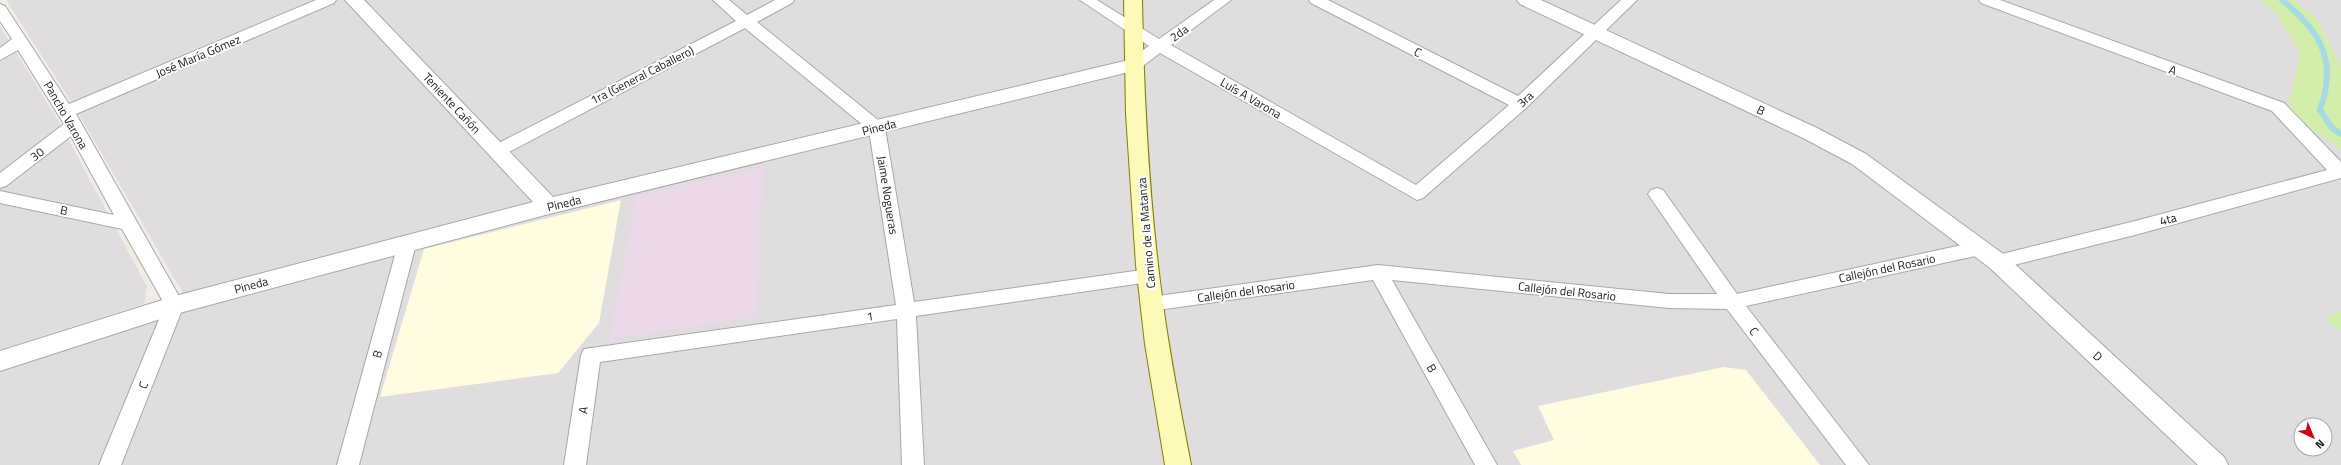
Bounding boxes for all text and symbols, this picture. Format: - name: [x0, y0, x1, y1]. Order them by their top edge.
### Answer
- street label: 2da: [1166, 20, 1192, 46]
- street label: José María Gómez: [152, 30, 244, 82]
- street label: 1ra (General Caballero): [587, 41, 697, 109]
- street label: C: [1411, 42, 1426, 62]
- street label: A: [2166, 60, 2180, 80]
- street label: Teniente Cañón: [419, 68, 485, 138]
- street label: Luís A Varona: [1217, 73, 1285, 123]
- street label: Pancho Varona: [39, 77, 93, 153]
- street label: 3ra: [1512, 86, 1538, 112]
- street label: B: [1754, 100, 1768, 120]
- street label: Pineda: [860, 114, 898, 140]
- street label: 30: [26, 142, 48, 166]
- street label: Jaime Nogueras: [872, 154, 904, 236]
- street label: Camino de la Matanza: [1132, 177, 1160, 289]
- street label: Pineda: [545, 190, 583, 216]
- street label: B: [58, 200, 70, 220]
- street label: 4ta: [2157, 208, 2179, 230]
- street label: Callejón del Rosario: [1837, 248, 1937, 288]
- street label: Pineda: [232, 271, 270, 299]
- street label: Callejón del Rosario: [1196, 275, 1296, 307]
- street label: Callejón del Rosario: [1517, 276, 1617, 306]
- street label: 1: [865, 306, 875, 326]
- street label: C: [1745, 323, 1764, 340]
- street label: D: [2089, 346, 2107, 366]
- street label: B: [367, 348, 387, 360]
- street label: B: [1422, 360, 1442, 376]
- street label: C: [133, 378, 153, 392]
- street label: A: [573, 405, 593, 415]
- north arrow: [2293, 417, 2333, 457]
- text: N: [2312, 436, 2328, 453]

